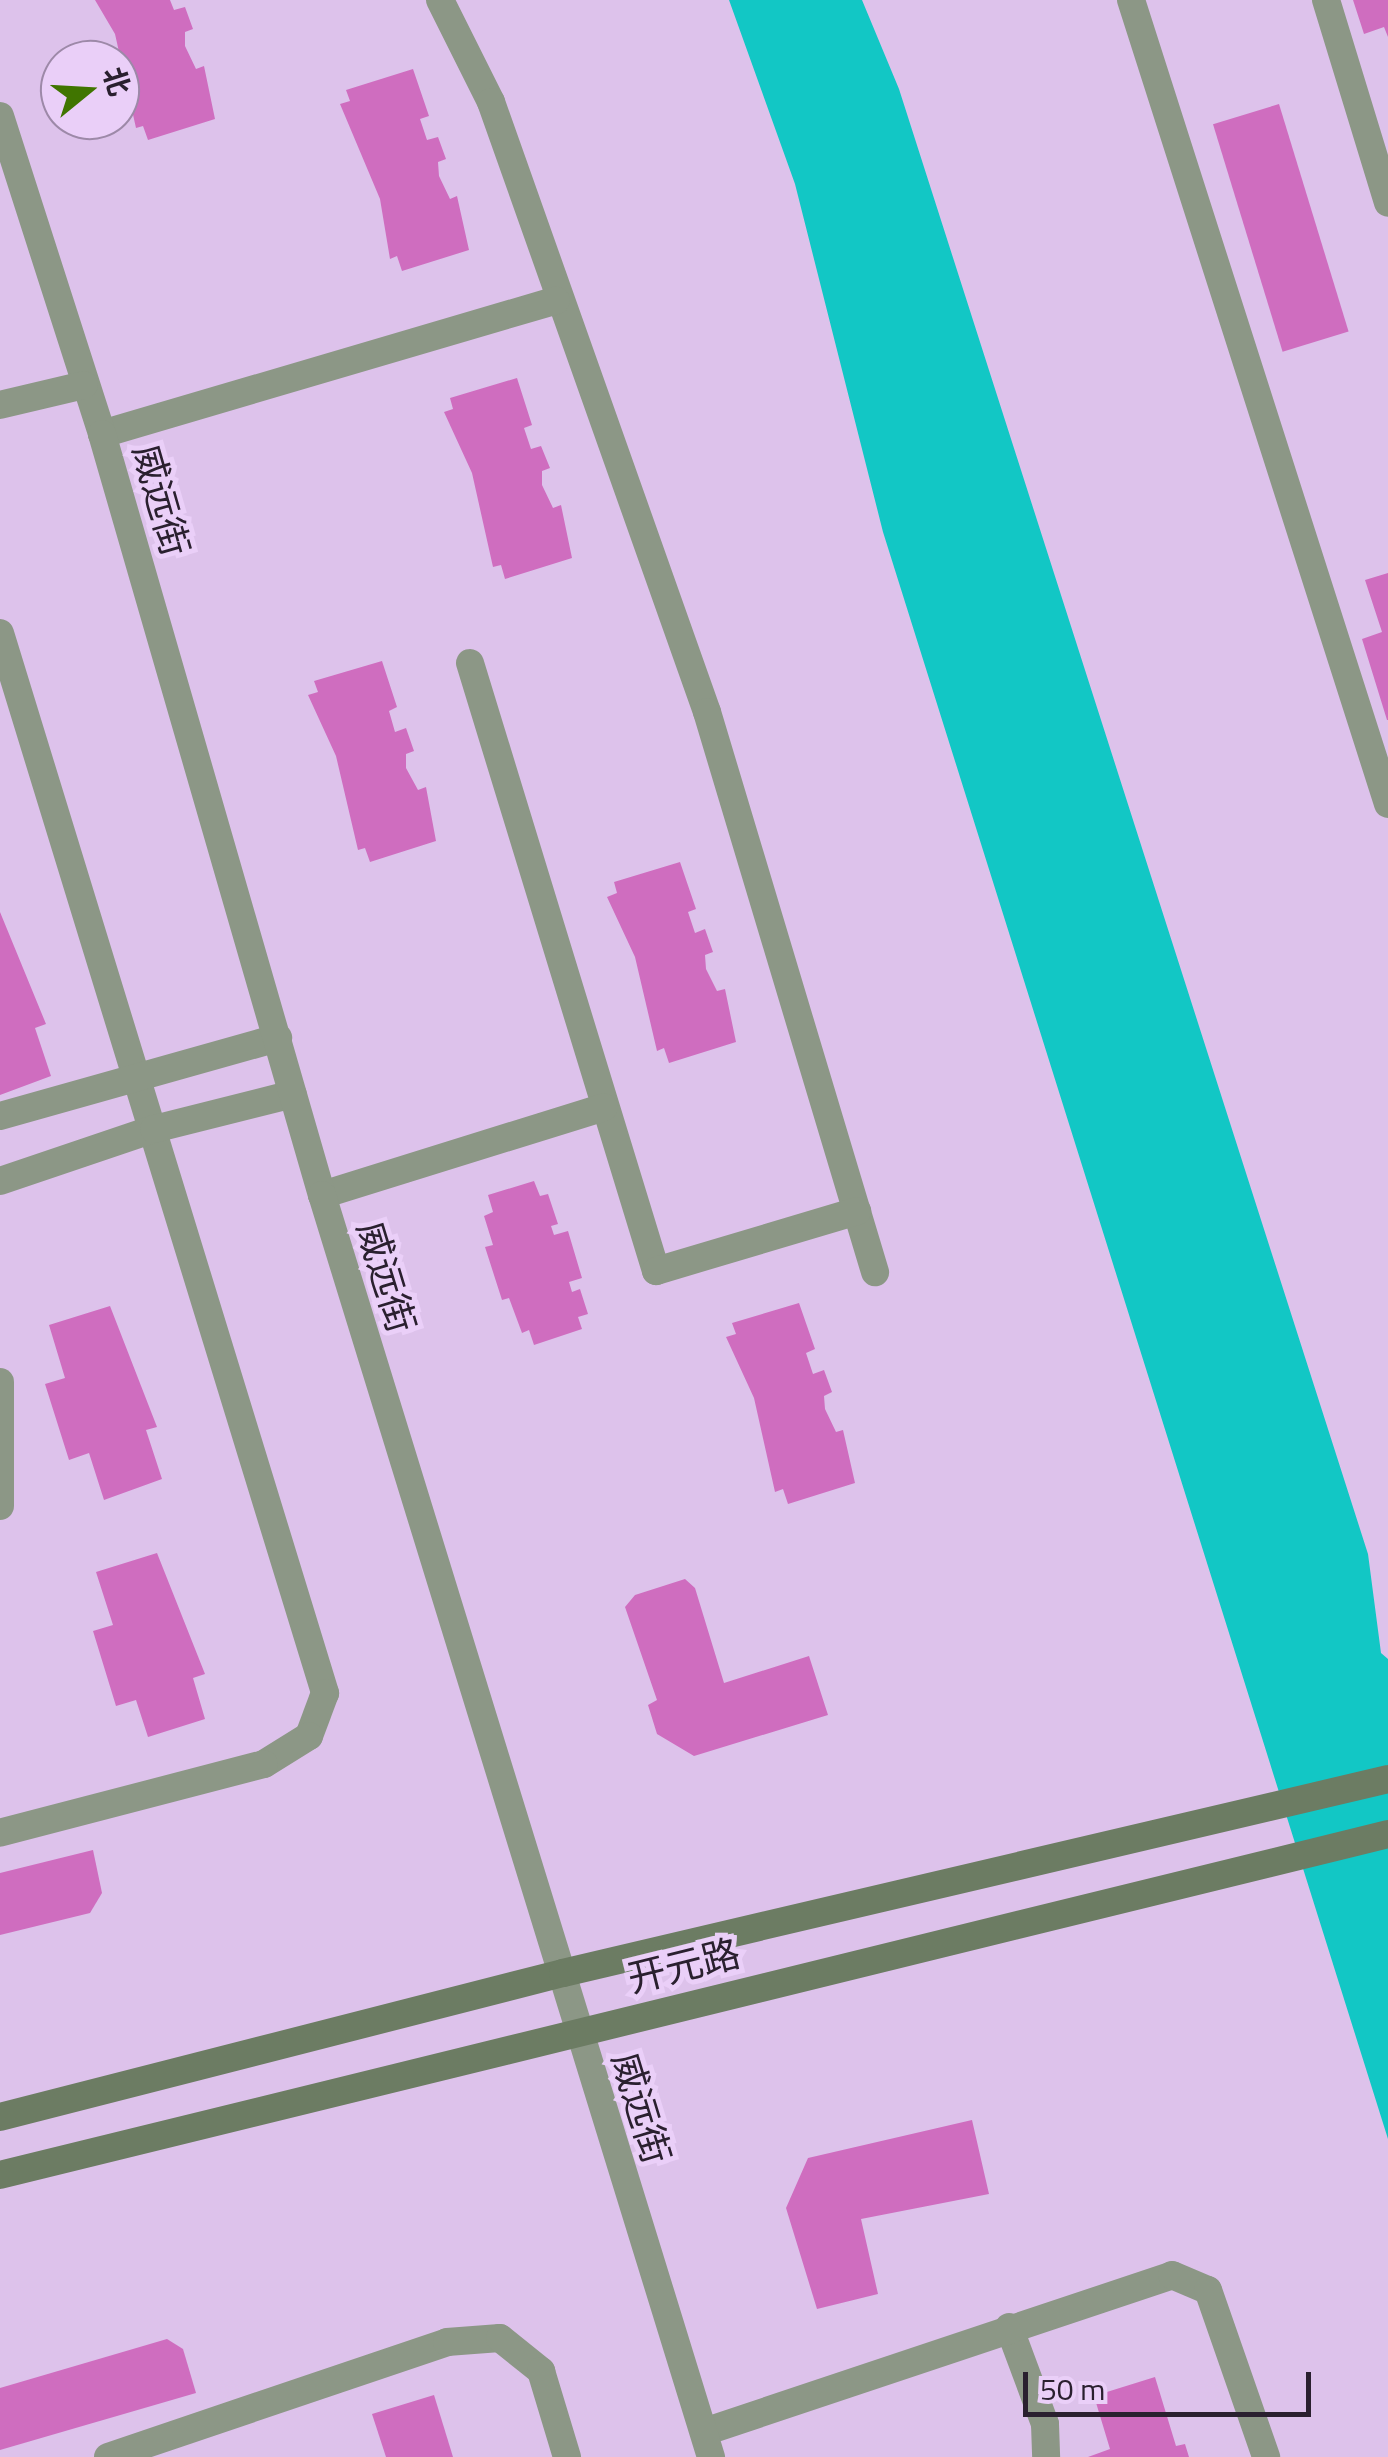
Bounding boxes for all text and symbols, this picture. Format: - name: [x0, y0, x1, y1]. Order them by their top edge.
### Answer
- north arrow: [40, 40, 140, 140]
- text: 北: [92, 61, 142, 101]
- street label: 威远街: [123, 439, 199, 561]
- street label: 威远街: [348, 1216, 424, 1338]
- street label: 开元路: [623, 1930, 745, 2002]
- street label: 威远街: [603, 2047, 679, 2169]
- scale bar: [1028, 2352, 1316, 2414]
- text: 50 m: [1040, 2366, 1105, 2412]

